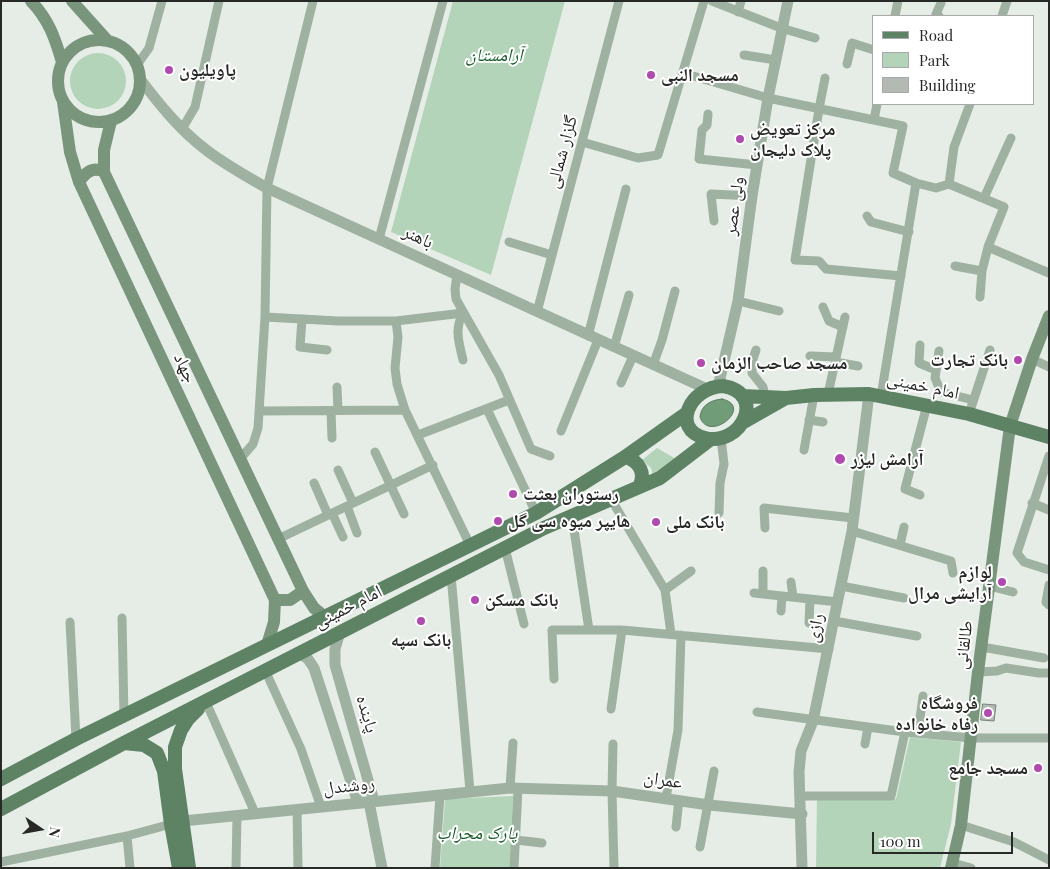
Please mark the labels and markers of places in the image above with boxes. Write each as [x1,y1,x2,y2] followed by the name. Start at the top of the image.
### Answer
[179,59,236,81] place label: پاویلیون
[163,64,175,76] marker: پاویلیون
[661,64,739,86] place label: مسجد النبی
[645,69,657,81] marker: مسجد النبی
[750,118,835,160] place label: مرکز تعویض پلاک دلیجان
[734,133,746,145] marker: مرکز تعویض پلاک دلیجان
[930,349,1008,371] place label: بانک تجارت
[711,352,848,374] place label: مسجد صاحب الزمان
[1012,354,1024,366] marker: بانک تجارت
[695,357,707,369] marker: مسجد صاحب الزمان
[851,448,924,470] place label: آرامش لیزر
[833,452,847,466] marker: آرامش لیزر
[523,483,619,505] place label: رستوران بعثت
[507,488,519,500] marker: رستوران بعثت
[508,510,630,532] place label: هایپر میوه سی گل
[666,511,724,533] place label: بانک ملی
[492,515,504,527] marker: هایپر میوه سی گل
[650,516,662,528] marker: بانک ملی
[908,561,992,604] place label: لوازم آرایشی مرال
[996,576,1008,588] marker: لوازم آرایشی مرال
[485,589,558,611] place label: بانک مسکن
[469,594,481,606] marker: بانک مسکن
[415,615,427,627] marker: بانک سپه
[391,629,451,651] place label: بانک سپه
[895,692,978,734] place label: فروشگاه رفاه خانواده
[982,707,994,719] marker: فروشگاه رفاه خانواده
[948,757,1028,779] place label: مسجد جامع
[1032,762,1044,774] marker: مسجد جامع

